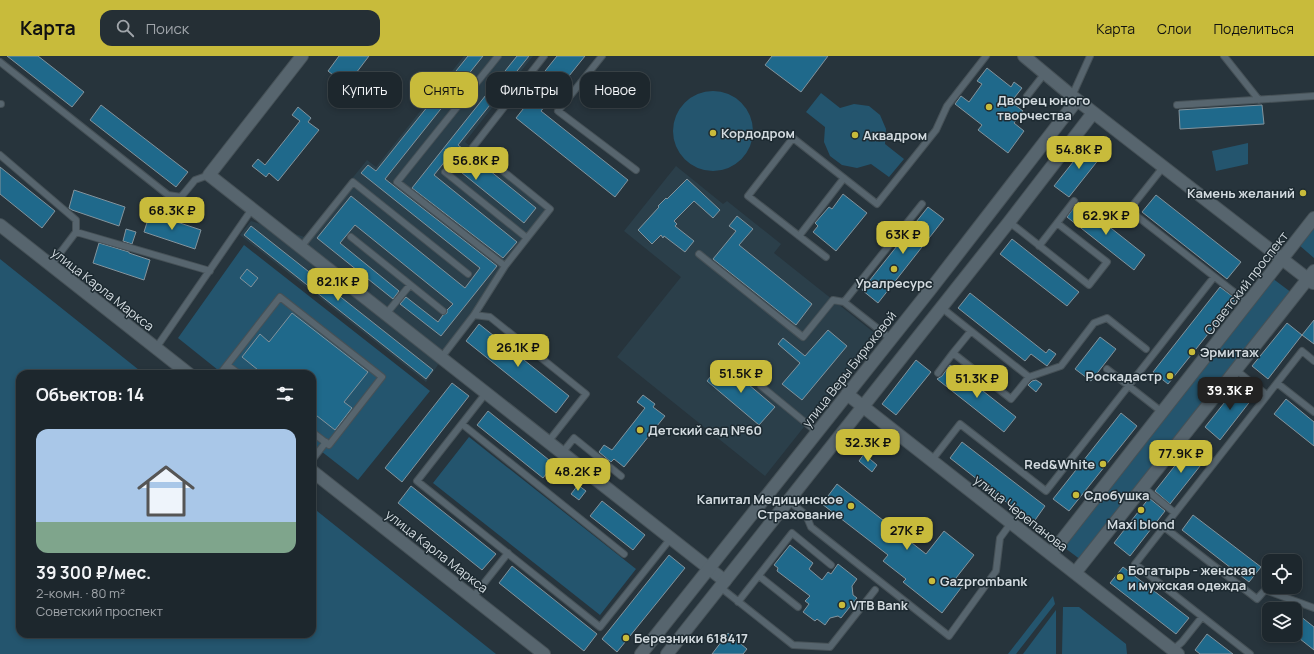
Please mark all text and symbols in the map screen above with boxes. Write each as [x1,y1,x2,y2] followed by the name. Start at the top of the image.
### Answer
[100,10,380,46] search box
[20,15,76,41] text: Карта
[114,17,136,39] icon: search
[146,18,189,39] text: Поиск
[1096,19,1135,38] text: Карта
[1157,19,1191,38] text: Слои
[1213,19,1294,38] text: Поделиться
[328,72,402,108] chip: Купить
[410,72,478,108] chip: Снять
[486,72,572,108] chip: Фильтры
[580,72,650,108] chip: Новое
[997,91,1090,124] place label: Дворец юного творчества
[984,102,994,112] marker: Дворец юного творчества
[721,124,795,142] place label: Кордодром
[863,126,927,144] place label: Аквадром
[708,128,718,138] marker: Кордодром
[850,130,860,140] marker: Аквадром
[1042,136,1116,170] pin: 54.8K ₽
[1056,140,1102,158] text: 54.8K ₽
[439,147,513,181] pin: 56.8K ₽
[452,151,500,169] text: 56.8K ₽
[1187,184,1295,202] place label: Камень желаний
[1298,188,1308,198] marker: Камень желаний
[135,197,209,231] pin: 68.3K ₽
[148,201,196,219] text: 68.3K ₽
[1069,202,1143,236] pin: 62.9K ₽
[1082,206,1130,224] text: 62.9K ₽
[875,221,931,255] pin: 63K ₽
[885,225,921,243] text: 63K ₽
[1200,227,1292,339] street label: Советский проспект
[48,243,158,335] street label: улица Карла Маркса
[889,264,899,274] marker: Уралресурс
[301,268,375,302] pin: 82.1K ₽
[316,272,360,290] text: 82.1K ₽
[856,274,933,292] place label: Уралресурс
[798,307,900,431] street label: улица Веры Бирюковой
[481,334,555,368] pin: 26.1K ₽
[496,338,540,356] text: 26.1K ₽
[1200,343,1259,361] place label: Эрмитаж
[1187,347,1197,357] marker: Эрмитаж
[704,360,778,394] pin: 51.5K ₽
[719,364,763,382] text: 51.5K ₽
[940,365,1014,399] pin: 51.3K ₽
[1086,367,1162,385] place label: Роскадастр
[955,369,999,387] text: 51.3K ₽
[1165,371,1175,381] marker: Роскадастр
[1193,377,1267,411] pin: 39.3K ₽
[1207,381,1253,399] text: 39.3K ₽
[36,383,144,406] text: Объектов: 14
[274,383,296,405] icon: filters
[648,421,762,439] place label: Детский сад №60
[635,425,645,435] marker: Детский сад №60
[831,429,905,463] pin: 32.3K ₽
[845,433,891,451] text: 32.3K ₽
[1144,440,1218,474] pin: 77.9K ₽
[1158,444,1204,462] text: 77.9K ₽
[130,455,202,527] icon: home
[1024,455,1095,473] place label: Red&White
[541,458,615,492] pin: 48.2K ₽
[1098,459,1108,469] marker: Red&White
[554,462,602,480] text: 48.2K ₽
[970,471,1072,555] street label: улица Черепанова
[1084,486,1149,504] place label: Сдобушка
[697,490,843,523] place label: Капитал Медицинское Страхование
[1071,490,1081,500] marker: Сдобушка
[846,501,856,511] marker: Капитал Медицинское Страхование
[382,505,492,597] street label: улица Карла Маркса
[1136,505,1146,515] marker: Maxi blond
[1107,515,1175,533] place label: Maxi blond
[879,517,935,551] pin: 27K ₽
[890,521,924,539] text: 27K ₽
[1262,554,1302,642] map controls
[1262,554,1302,594] button: locate
[36,561,151,584] text: 39 300 ₽/мес.
[1128,561,1256,594] place label: Богатырь - женская и мужская одежда
[940,572,1028,590] place label: Gazprombank
[1115,572,1125,582] marker: Богатырь - женская и мужская одежда
[927,576,937,586] marker: Gazprombank
[36,584,125,602] text: 2-комн. · 80 m²
[850,596,909,614] place label: VTB Bank
[837,600,847,610] marker: VTB Bank
[36,602,163,620] text: Советский проспект
[1262,602,1302,642] button: layers
[634,629,748,647] place label: Березники 618417
[621,633,631,643] marker: Березники 618417

